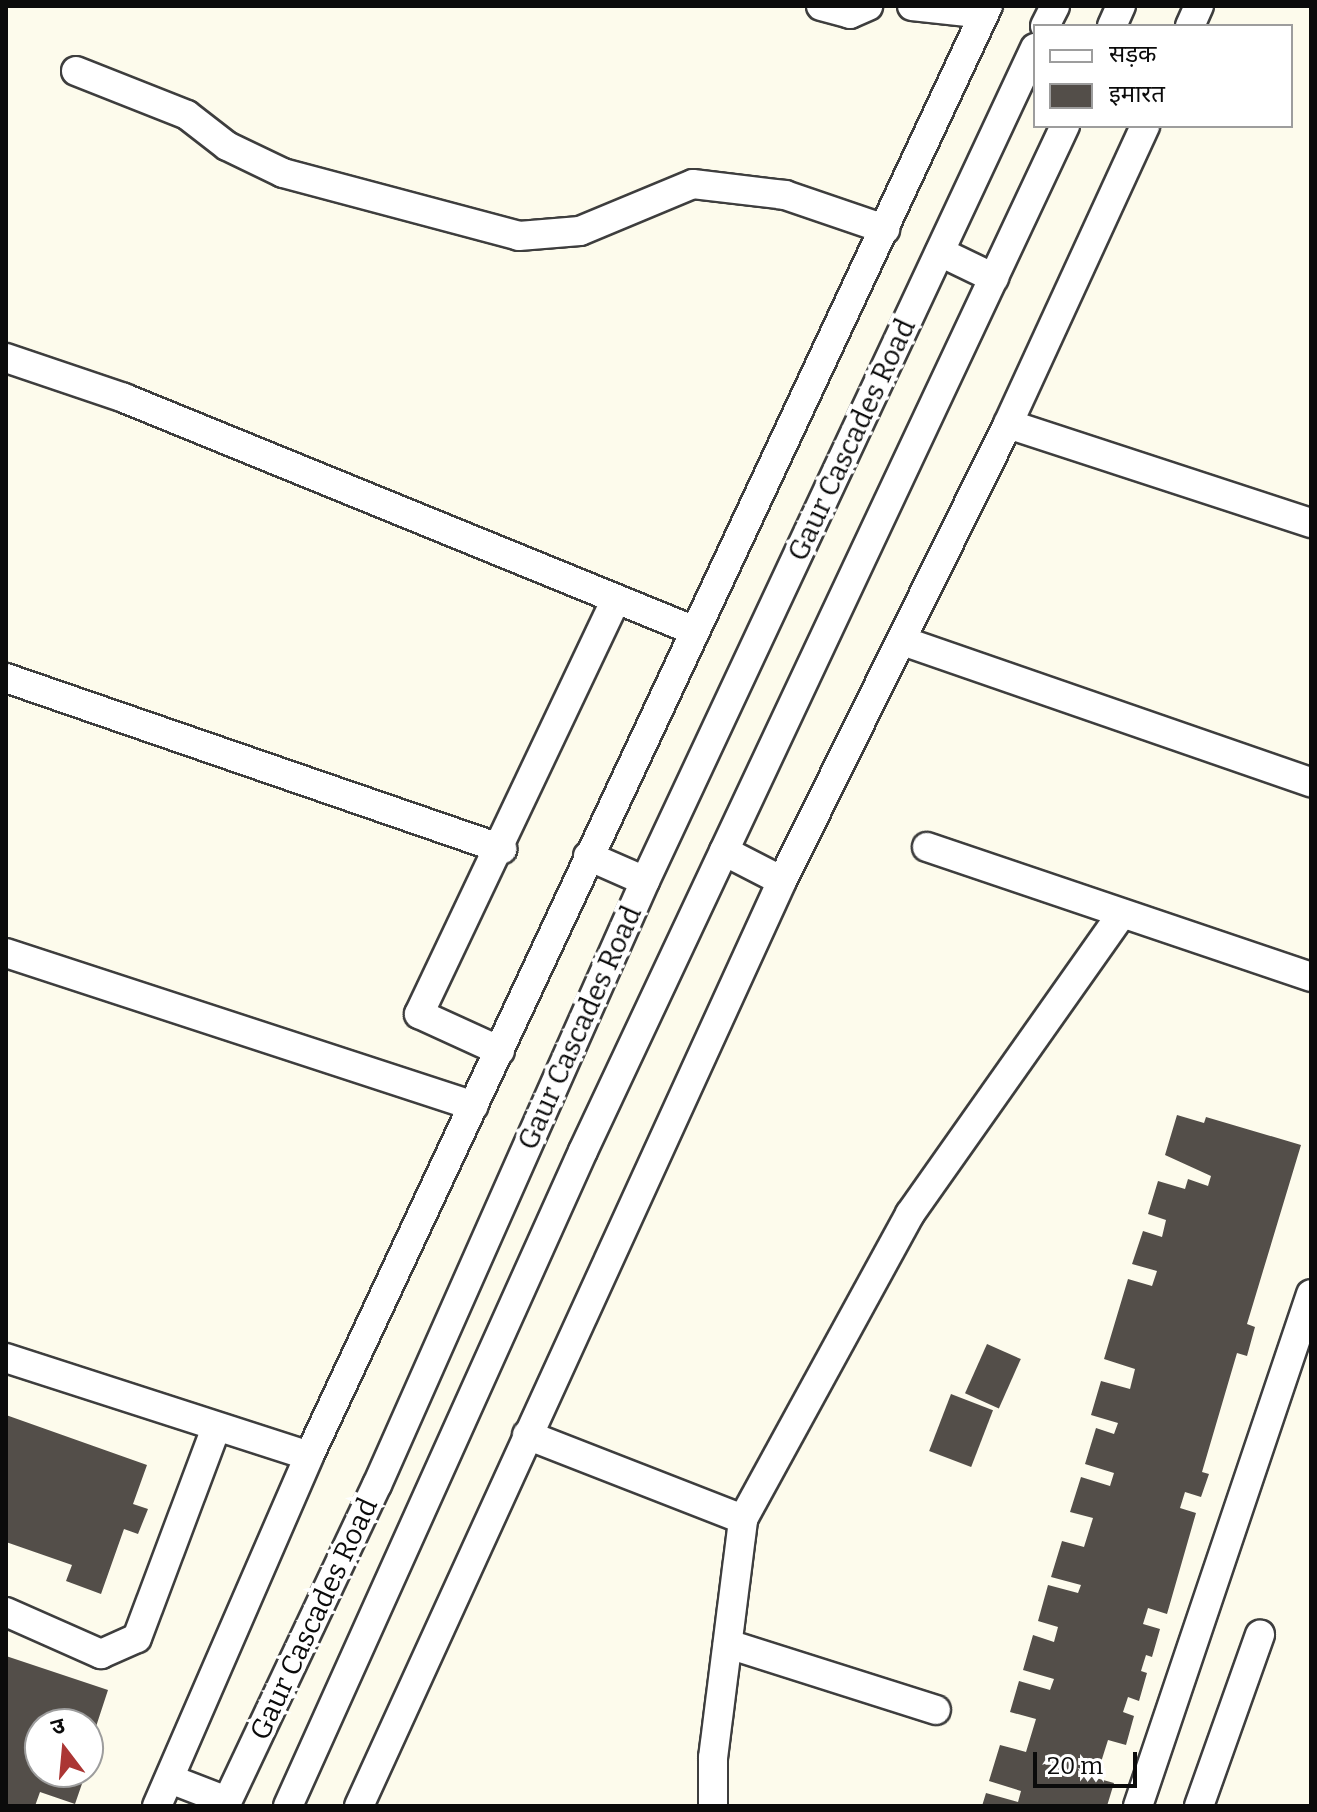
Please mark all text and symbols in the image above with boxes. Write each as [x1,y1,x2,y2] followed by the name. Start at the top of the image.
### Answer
[1033,24,1293,128] legend
[1109,40,1157,68] text: सड़क
[1109,80,1165,108] text: इमारत
[781,314,923,566] street label: Gaur Cascades Road
[511,901,649,1155] street label: Gaur Cascades Road
[243,1493,385,1745] street label: Gaur Cascades Road
[24,1708,104,1788] north arrow
[48,1712,68,1741] text: उ
[1037,1736,1141,1786] scale bar
[1047,1752,1103,1780] text: 20 m

